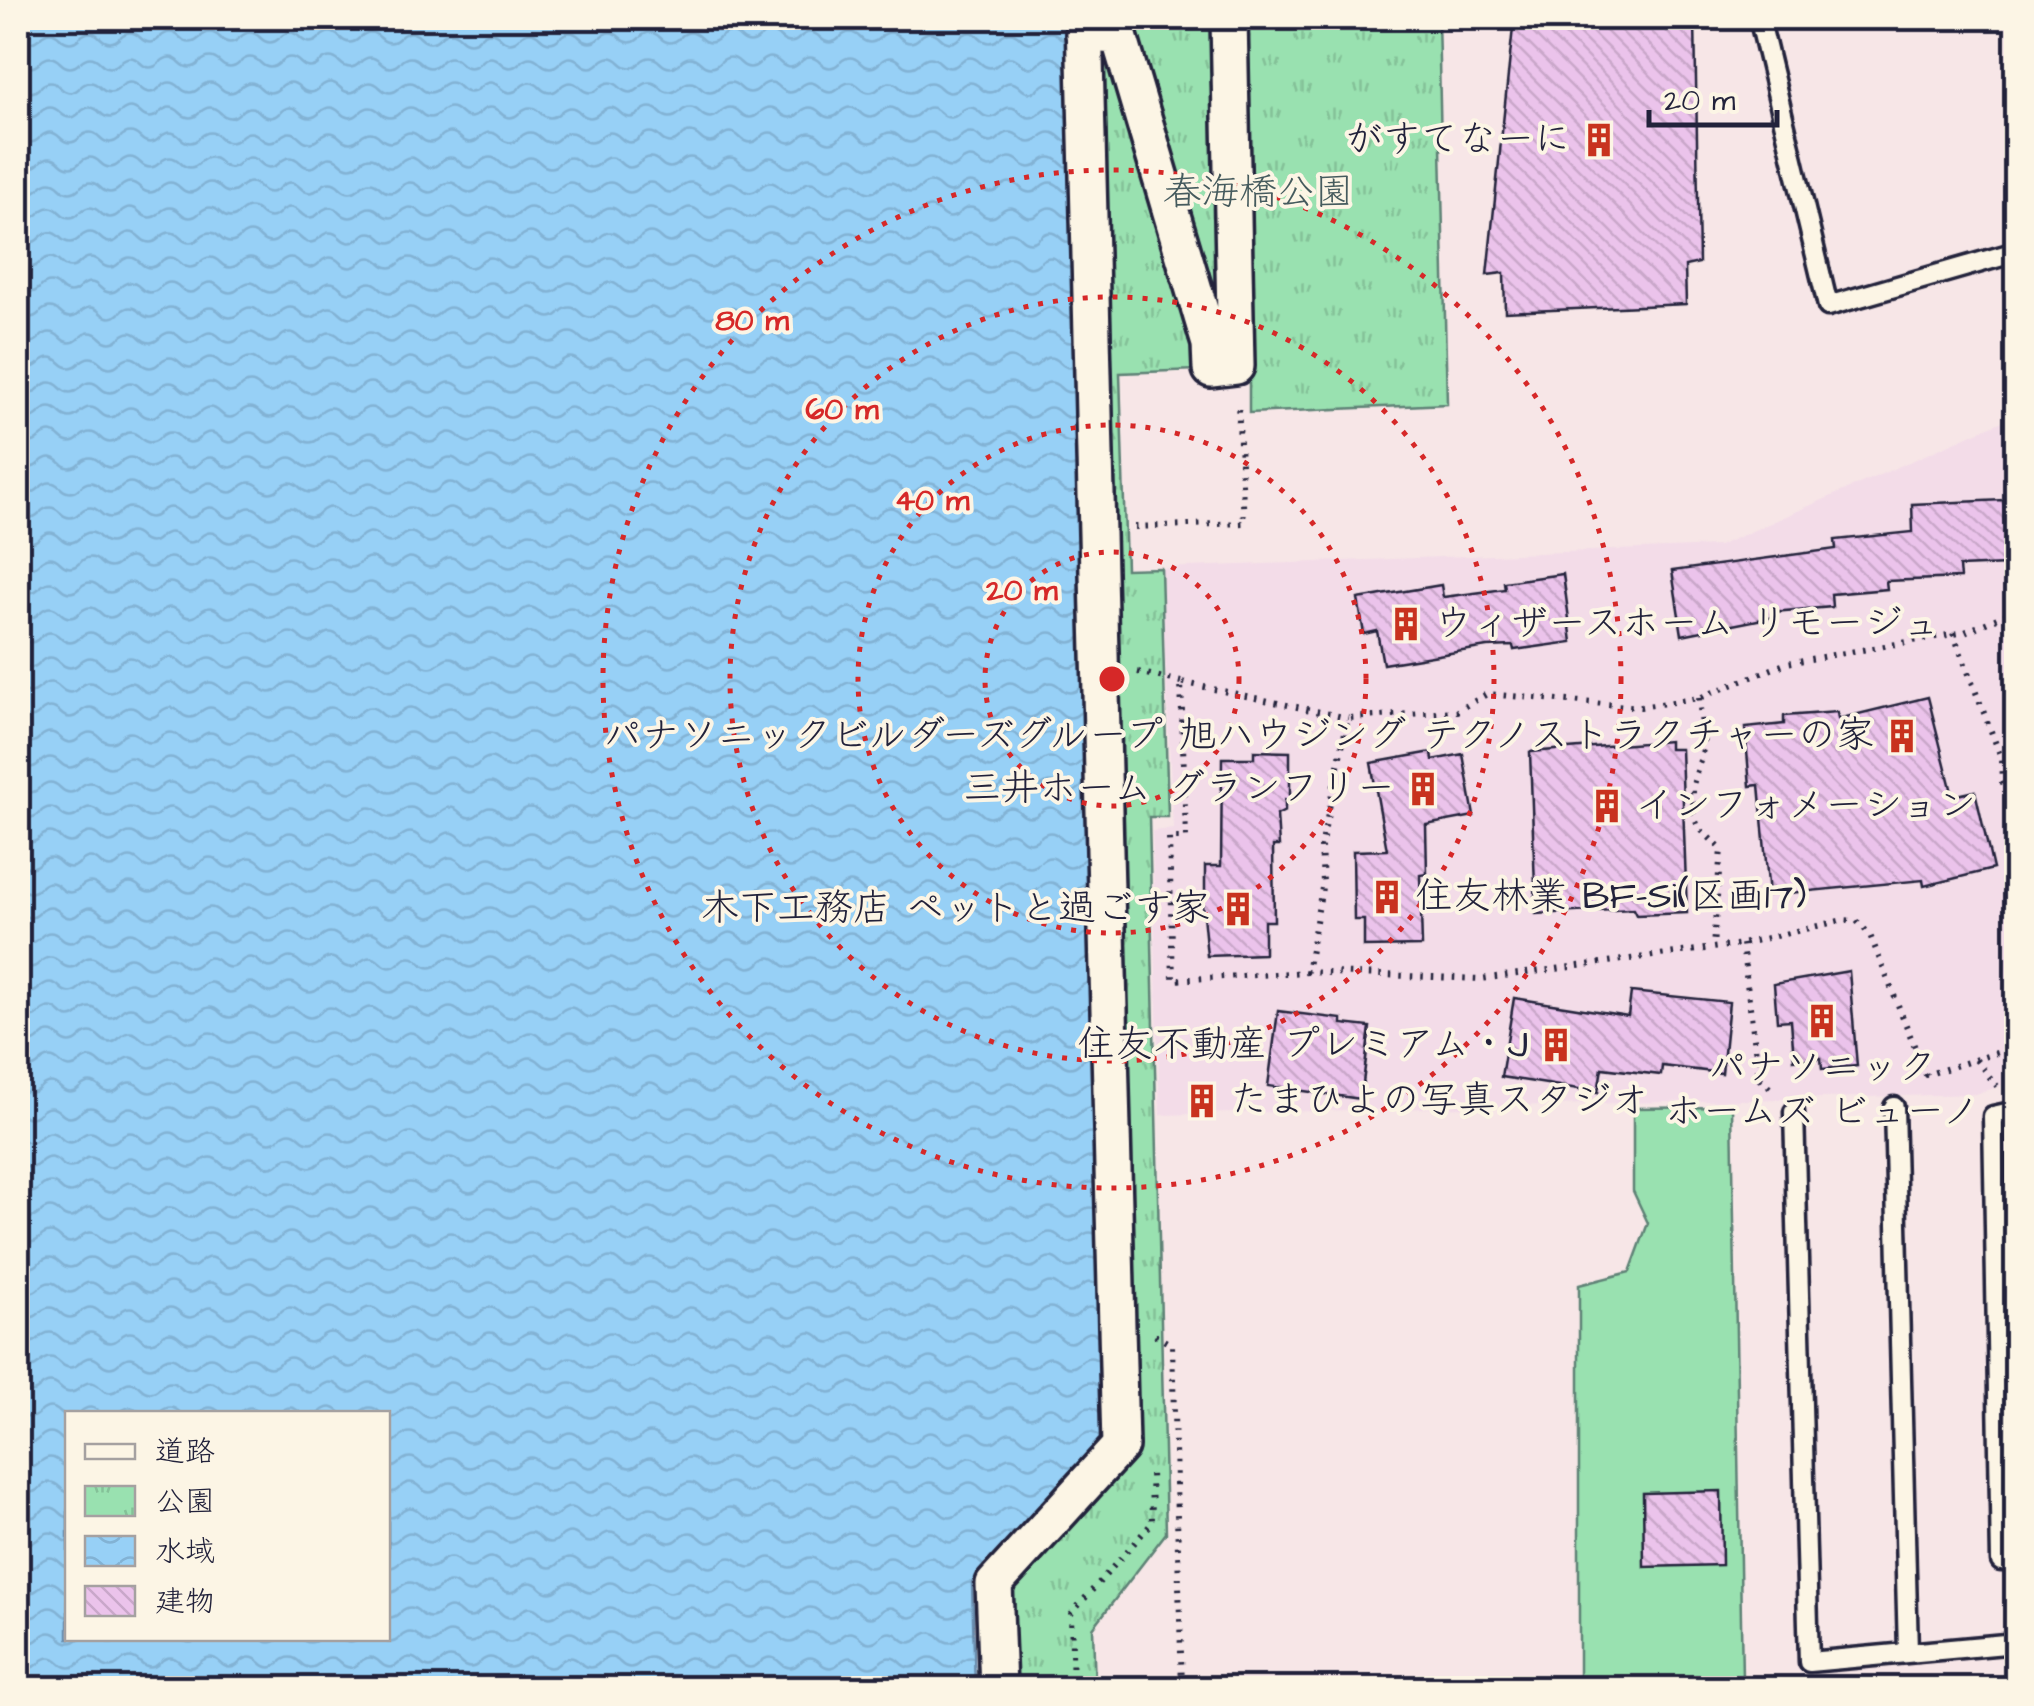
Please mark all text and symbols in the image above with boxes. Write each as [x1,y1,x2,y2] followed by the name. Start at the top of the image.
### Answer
[1649,65,1776,127] scale bar
[1664,80,1736,122] text: 20 m
[1345,114,1571,166] place label: がすてなーに
[1580,121,1618,159] building icon: がすてなーに
[1163,167,1353,219] park label: 春海橋公園
[715,300,790,342] text: 80 m
[805,389,879,431] text: 60 m
[895,480,970,522] text: 40 m
[985,570,1058,612] text: 20 m
[1434,598,1940,650] place label: ウィザースホーム リモージュ
[1387,605,1425,643] building icon: ウィザースホーム リモージュ
[1094,661,1130,697] centre of rings
[603,710,1874,762] place label: パナソニックビルダーズグループ 旭ハウジング テクノストラクチャーの家
[1883,717,1921,755] building icon: パナソニックビルダーズグループ 旭ハウジング テクノストラクチャーの家
[963,763,1395,815] place label: 三井ホーム グランフリー
[1404,770,1442,808] building icon: 三井ホーム グランフリー
[1635,780,1976,832] place label: インフォメーション
[1588,787,1626,825] building icon: インフォメーション
[1415,871,1806,923] place label: 住友林業 BF-Si(区画17)
[1368,878,1406,916] building icon: 住友林業 BF-Si(区画17)
[701,883,1210,935] place label: 木下工務店 ペットと過ごす家
[1219,890,1257,928] building icon: 木下工務店 ペットと過ごす家
[1803,1002,1841,1040] building icon: パナソニック ホームズ ビューノ
[1077,1019,1528,1071] place label: 住友不動産 プレミアム・J
[1537,1026,1575,1064] building icon: 住友不動産 プレミアム・J
[1665,1042,1979,1138] place label: パナソニック ホームズ ビューノ
[1230,1075,1649,1127] place label: たまひよの写真スタジオ
[1183,1082,1221,1120] building icon: たまひよの写真スタジオ
[65,1411,390,1641] legend
[155,1431,215,1473] text: 道路
[155,1481,215,1523] text: 公園
[155,1531,215,1573] text: 水域
[155,1581,215,1623] text: 建物

